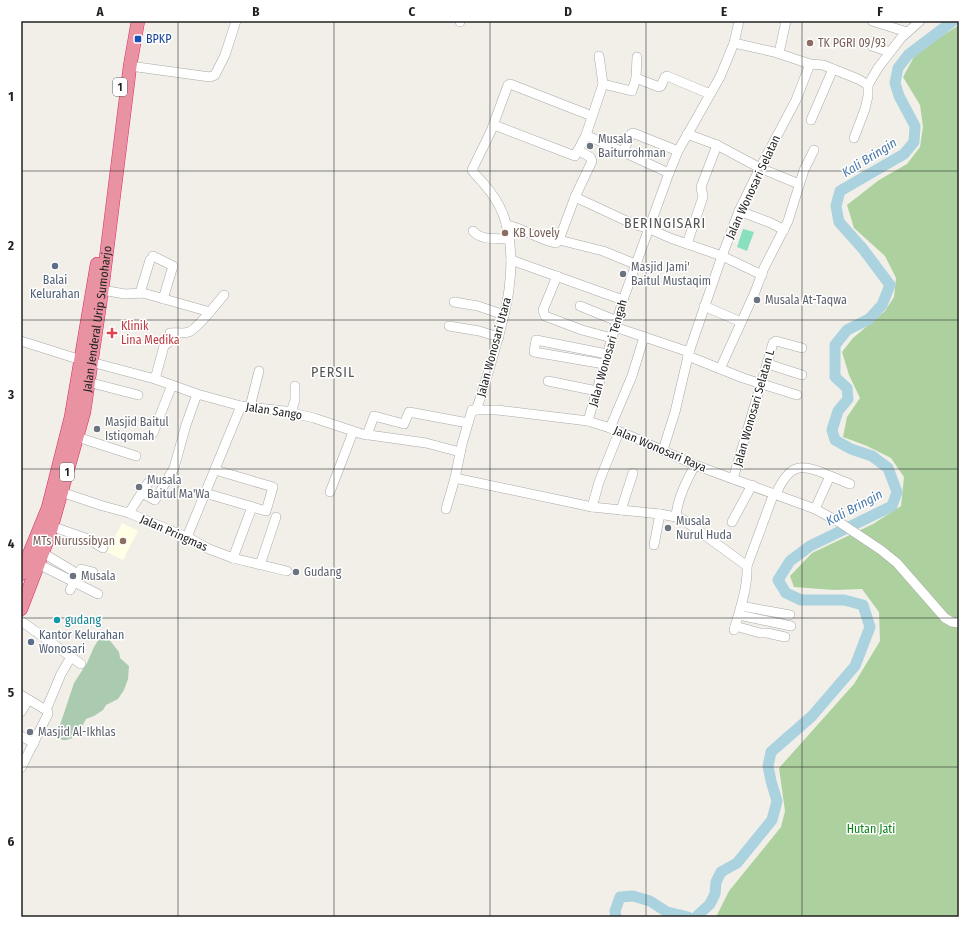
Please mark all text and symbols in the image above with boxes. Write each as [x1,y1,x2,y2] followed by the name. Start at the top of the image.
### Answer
[95,4,104,19] text: A
[252,4,260,19] text: B
[409,4,416,19] text: C
[564,4,572,19] text: D
[721,4,727,19] text: E
[877,4,883,19] text: F
[146,32,171,46] place label: BPKP
[133,34,143,44] marker: BPKP
[818,36,886,50] place label: TK PGRI 09/93
[805,38,815,48] marker: TK PGRI 09/93
[113,78,127,96] road number: 1
[8,89,14,104] text: 1
[598,132,666,160] place label: Musala Baiturrohman
[723,133,783,241] street label: Jalan Wonosari Selatan
[839,135,900,180] water label: Kali Bringin
[585,141,595,151] marker: Musala Baiturrohman
[624,215,706,232] district label: BERINGISARI
[513,226,560,240] place label: KB Lovely
[500,228,510,238] marker: KB Lovely
[7,238,14,253] text: 2
[80,245,114,393] street label: Jalan Jenderal Urip Sumoharjo
[631,260,711,288] place label: Masjid Jami' Baitul Mustaqim
[50,261,60,271] marker: Balai Kelurahan
[618,269,628,279] marker: Masjid Jami' Baitul Mustaqim
[30,273,80,301] place label: Balai Kelurahan
[765,293,847,307] place label: Musala At-Taqwa
[752,295,762,305] marker: Musala At-Taqwa
[474,296,514,398] street label: Jalan Wonosari Utara
[586,298,630,408] street label: Jalan Wonosari Tengah
[121,319,180,347] place label: Klinik Lina Medika
[106,327,118,339] marker: Klinik Lina Medika
[731,347,778,468] street label: Jalan Wonosari Selatan L
[311,364,355,381] district label: PERSIL
[7,387,14,402] text: 3
[245,400,303,422] street label: Jalan Sango
[105,415,169,443] place label: Masjid Baitul Istiqomah
[612,423,708,475] street label: Jalan Wonosari Raya
[92,424,102,434] marker: Masjid Baitul Istiqomah
[60,463,74,481] road number: 1
[147,473,210,501] place label: Musala Baitul Ma'Wa
[134,482,144,492] marker: Musala Baitul Ma'Wa
[823,486,885,529] water label: Kali Bringin
[138,512,210,554] street label: Jalan Pringmas
[676,514,732,542] place label: Musala Nurul Huda
[663,523,673,533] marker: Musala Nurul Huda
[33,534,115,548] place label: MTs Nurussibyan
[8,536,15,551] text: 4
[118,536,128,546] marker: MTs Nurussibyan
[304,565,342,579] place label: Gudang
[291,567,301,577] marker: Gudang
[81,569,116,583] place label: Musala
[68,571,78,581] marker: Musala
[65,613,101,627] place label: gudang
[52,615,62,625] marker: gudang
[39,628,124,656] place label: Kantor Kelurahan Wonosari
[26,637,36,647] marker: Kantor Kelurahan Wonosari
[8,685,14,700] text: 5
[38,725,116,739] place label: Masjid Al-Ikhlas
[25,727,35,737] marker: Masjid Al-Ikhlas
[847,822,895,836] park label: Hutan Jati
[8,834,15,849] text: 6

